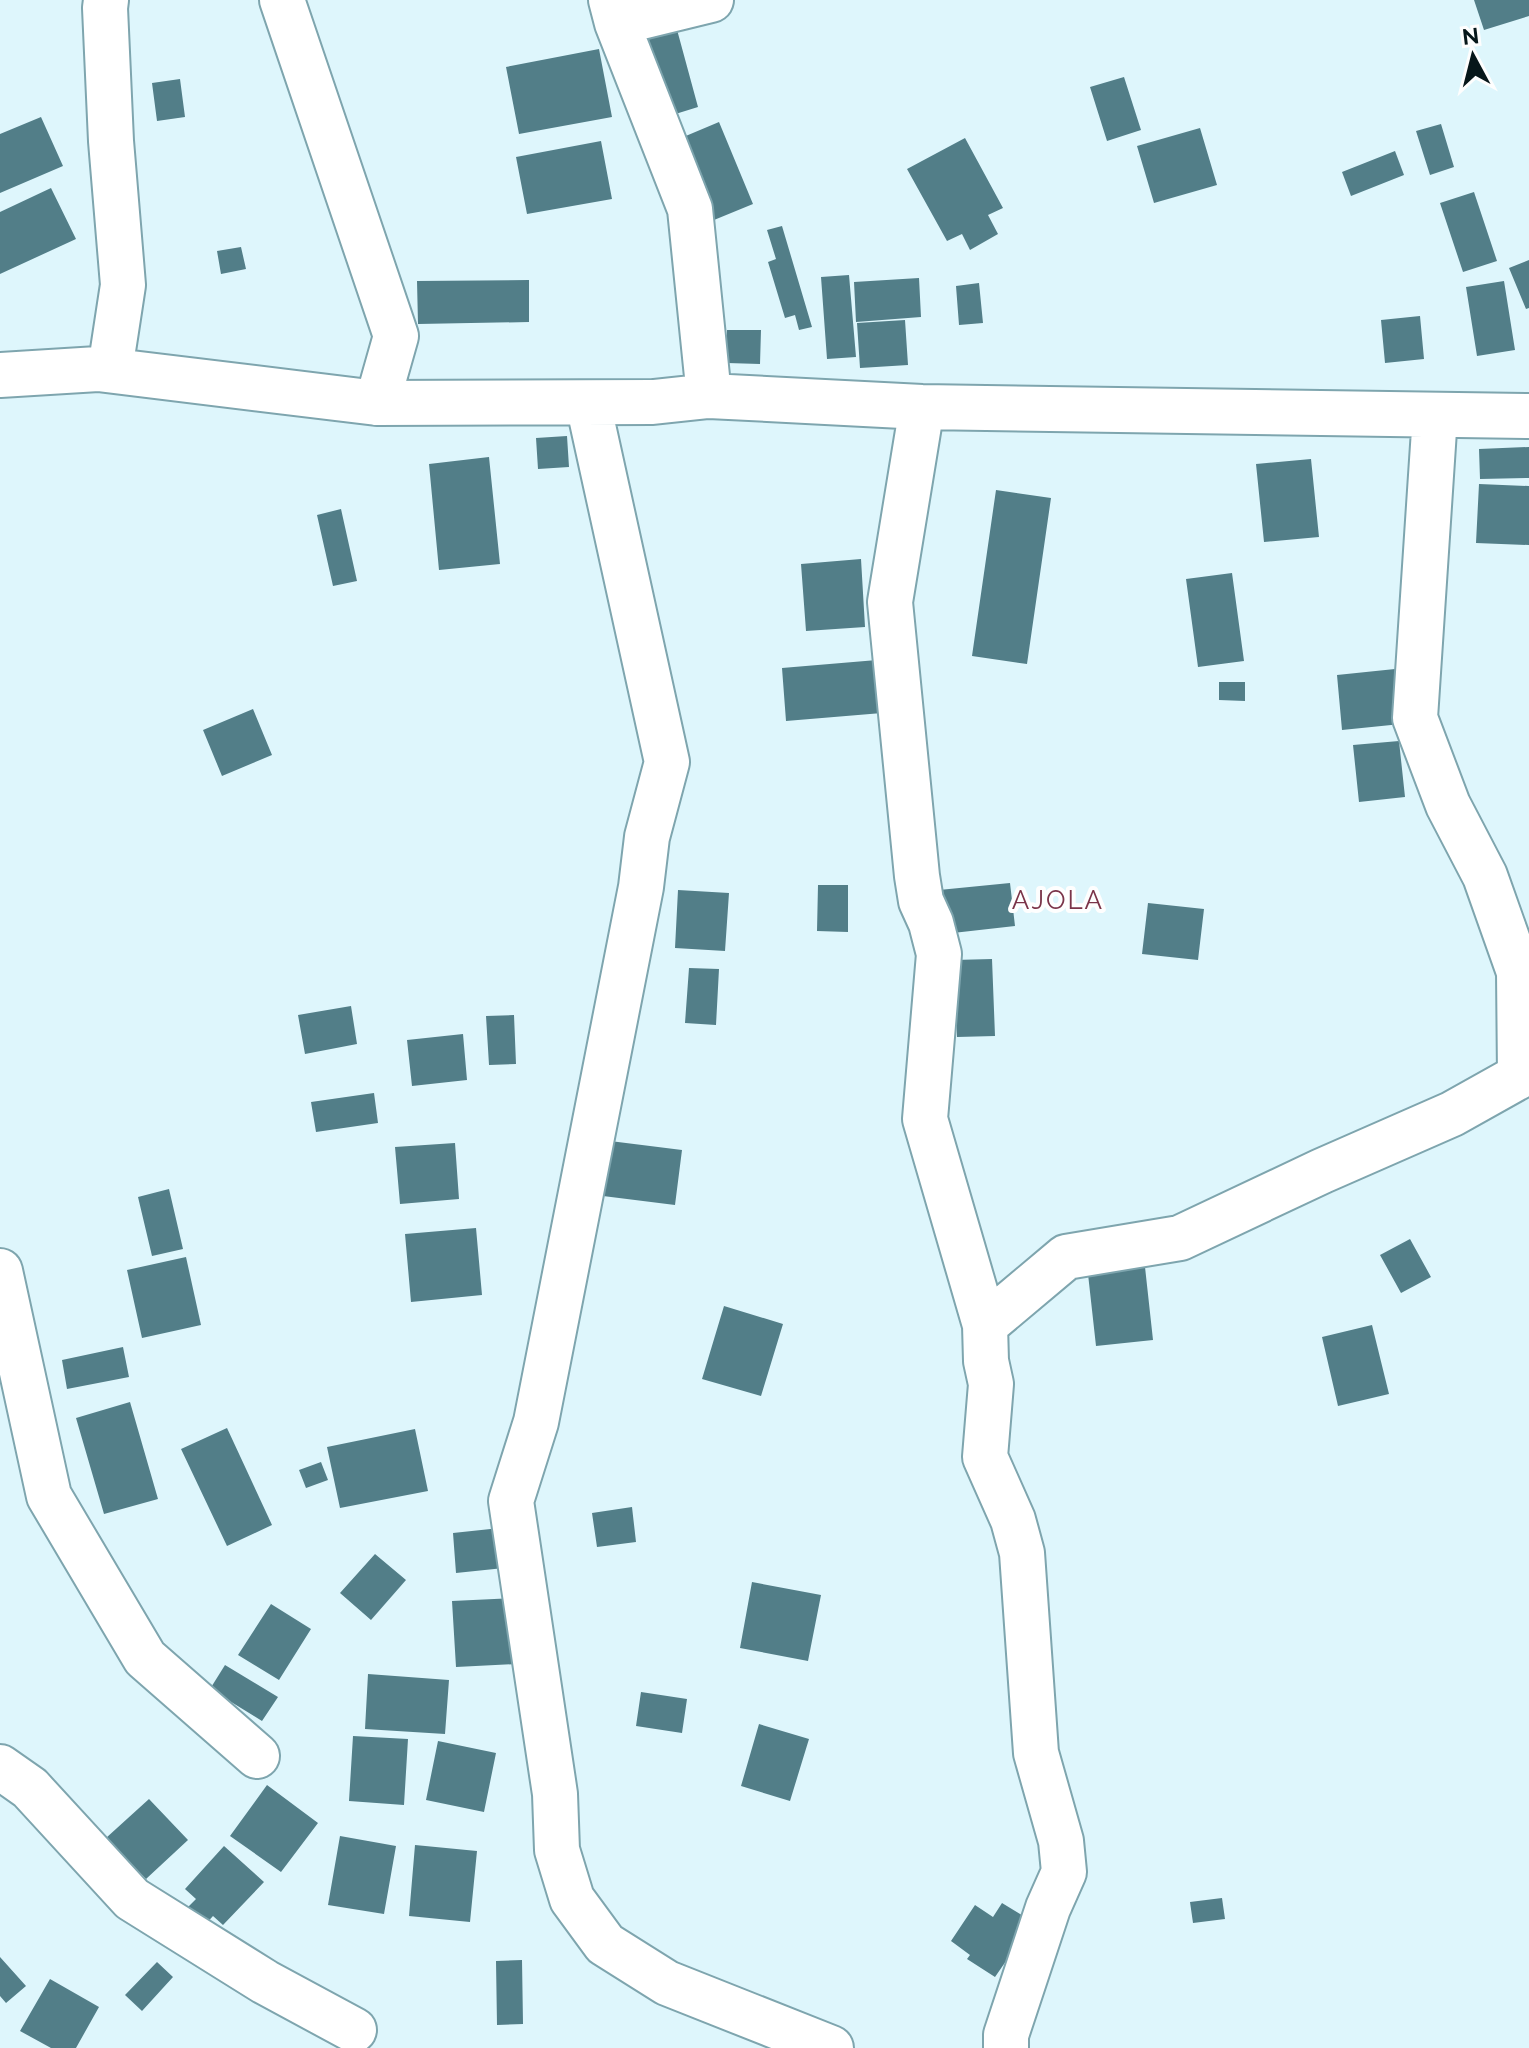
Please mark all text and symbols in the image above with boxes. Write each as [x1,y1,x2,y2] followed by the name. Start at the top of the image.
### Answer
[1433,16,1513,96] north arrow
[1461,22,1480,50] text: N
[1012,885,1104,915] district label: AJOLA

